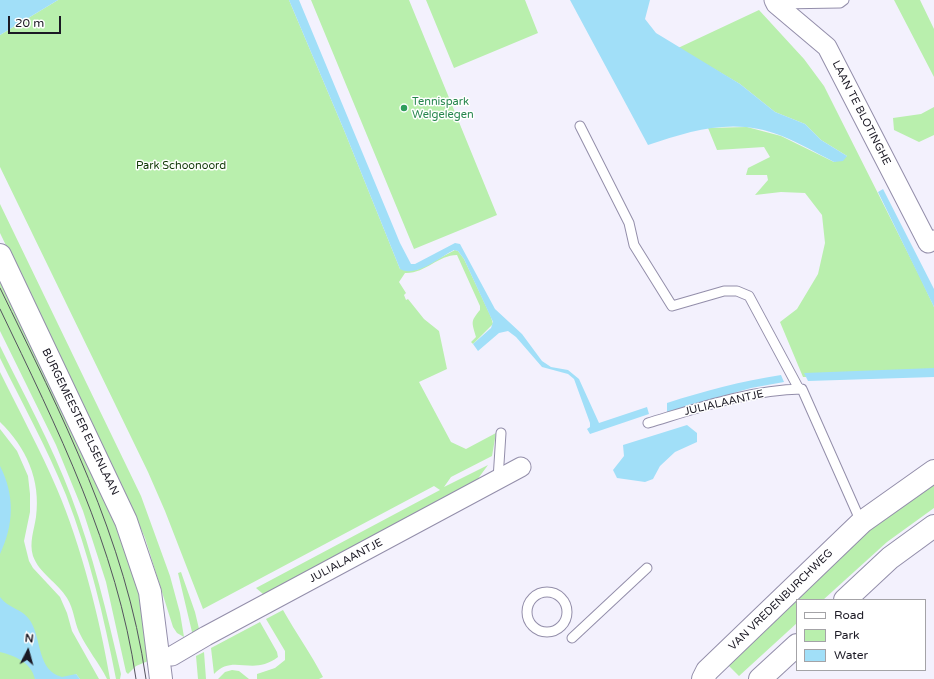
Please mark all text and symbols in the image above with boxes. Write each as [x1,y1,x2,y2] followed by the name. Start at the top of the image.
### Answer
[10,8,63,34] scale bar
[15,16,44,30] text: 20 m
[829,59,893,167] street label: LAAN TE BLOTINGHE
[412,95,474,121] place label: Tennispark Welgelegen
[399,103,409,113] marker: Tennispark Welgelegen
[136,159,226,173] park label: Park Schoonoord
[39,346,121,498] street label: BURGEMEESTER ELSENLAAN
[683,387,765,419] street label: JULIALAANTJE
[307,536,385,586] street label: JULIALAANTJE
[726,547,836,653] street label: VAN VREDENBURCHWEG
[796,599,926,671] legend
[834,608,864,622] text: Road
[834,628,860,642] text: Park
[8,631,48,671] north arrow
[24,632,34,645] text: N
[834,648,868,662] text: Water

